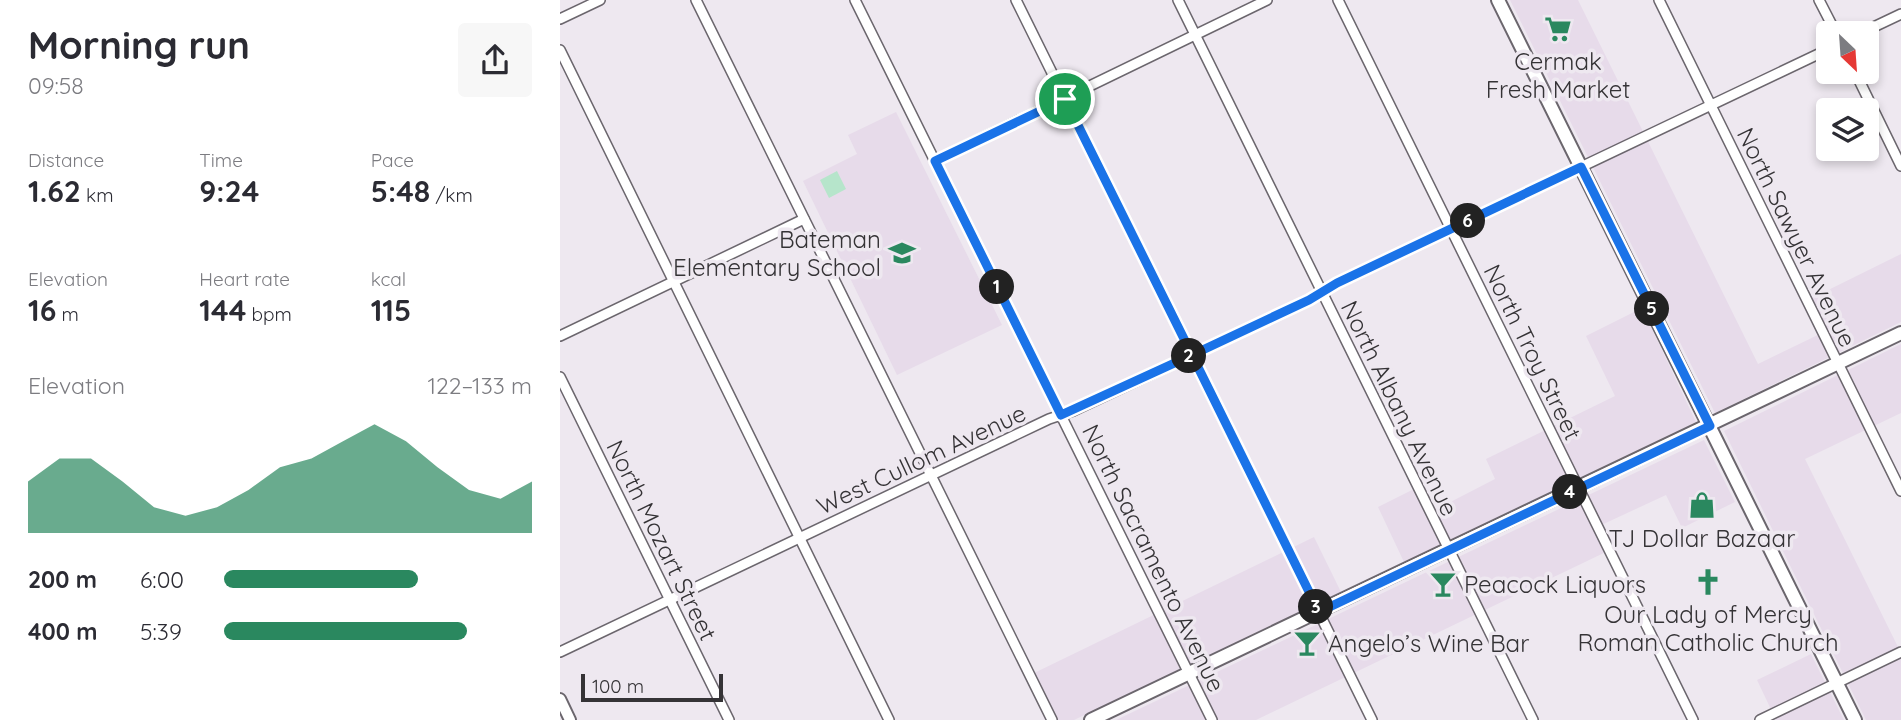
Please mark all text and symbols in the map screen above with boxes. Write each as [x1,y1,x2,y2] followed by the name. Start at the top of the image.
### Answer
[1543,14,1573,44] supermarket icon: Cermak Fresh Market
[28,21,250,69] text: Morning run
[1816,21,1880,84] north arrow
[1816,21,1879,161] map controls
[458,23,532,97] button: share
[1486,46,1630,104] place label: Cermak Fresh Market
[1035,69,1095,129] pin
[28,71,84,100] text: 09:58
[1046,80,1084,118] icon: arrive
[1816,98,1879,161] button: layers
[1731,122,1863,352] street label: North Sawyer Avenue
[28,148,104,172] text: Distance
[199,148,243,172] text: Time
[371,148,414,172] text: Pace
[28,172,81,210] text: 1.62
[199,172,259,210] text: 9:24
[371,172,430,210] text: 5:48
[81,183,114,207] text: km
[430,183,473,207] text: /km
[1450,204,1486,238] pin: 6
[1462,208,1473,232] text: 6
[673,224,881,282] place label: Bateman Elementary School
[887,238,917,268] school or university icon: Bateman Elementary School
[1478,259,1588,445] street label: North Troy Street
[28,267,108,291] text: Elevation
[199,267,290,291] text: Heart rate
[371,267,406,291] text: kcal
[980,270,1014,304] pin: 1
[993,274,1000,298] text: 1
[28,291,56,329] text: 16
[199,291,246,329] text: 144
[371,291,411,329] text: 115
[1634,292,1670,326] pin: 5
[1335,296,1465,520] street label: North Albany Avenue
[1646,296,1657,320] text: 5
[56,302,79,326] text: m
[246,302,292,326] text: bpm
[1172,338,1206,374] pin: 2
[1183,343,1194,367] text: 2
[28,371,125,400] text: Elevation
[427,371,532,400] text: 122–133 m
[812,397,1030,521] street label: West Cullom Avenue
[1076,419,1232,697] street label: North Sacramento Avenue
[600,435,724,645] street label: North Mozart Street
[1552,475,1588,510] pin: 4
[1564,479,1575,503] text: 4
[1687,490,1717,520] shop icon: TJ Dollar Bazaar
[1609,523,1795,553] place label: TJ Dollar Bazaar
[28,565,97,594] text: 200 m
[140,565,184,594] text: 6:00
[1693,567,1723,597] church icon: Our Lady of Mercy Roman Catholic Church
[1428,569,1458,599] bar icon: Peacock Liquors
[1464,569,1646,599] place label: Peacock Liquors
[1298,590,1334,624] pin: 3
[1310,594,1321,618] text: 3
[1577,599,1839,657] place label: Our Lady of Mercy Roman Catholic Church
[28,617,97,646] text: 400 m
[140,617,182,646] text: 5:39
[1292,628,1322,658] bar icon: Angelo’s Wine Bar
[1328,628,1529,658] place label: Angelo’s Wine Bar
[581,671,723,703] scale bar
[592,674,644,698] text: 100 m

